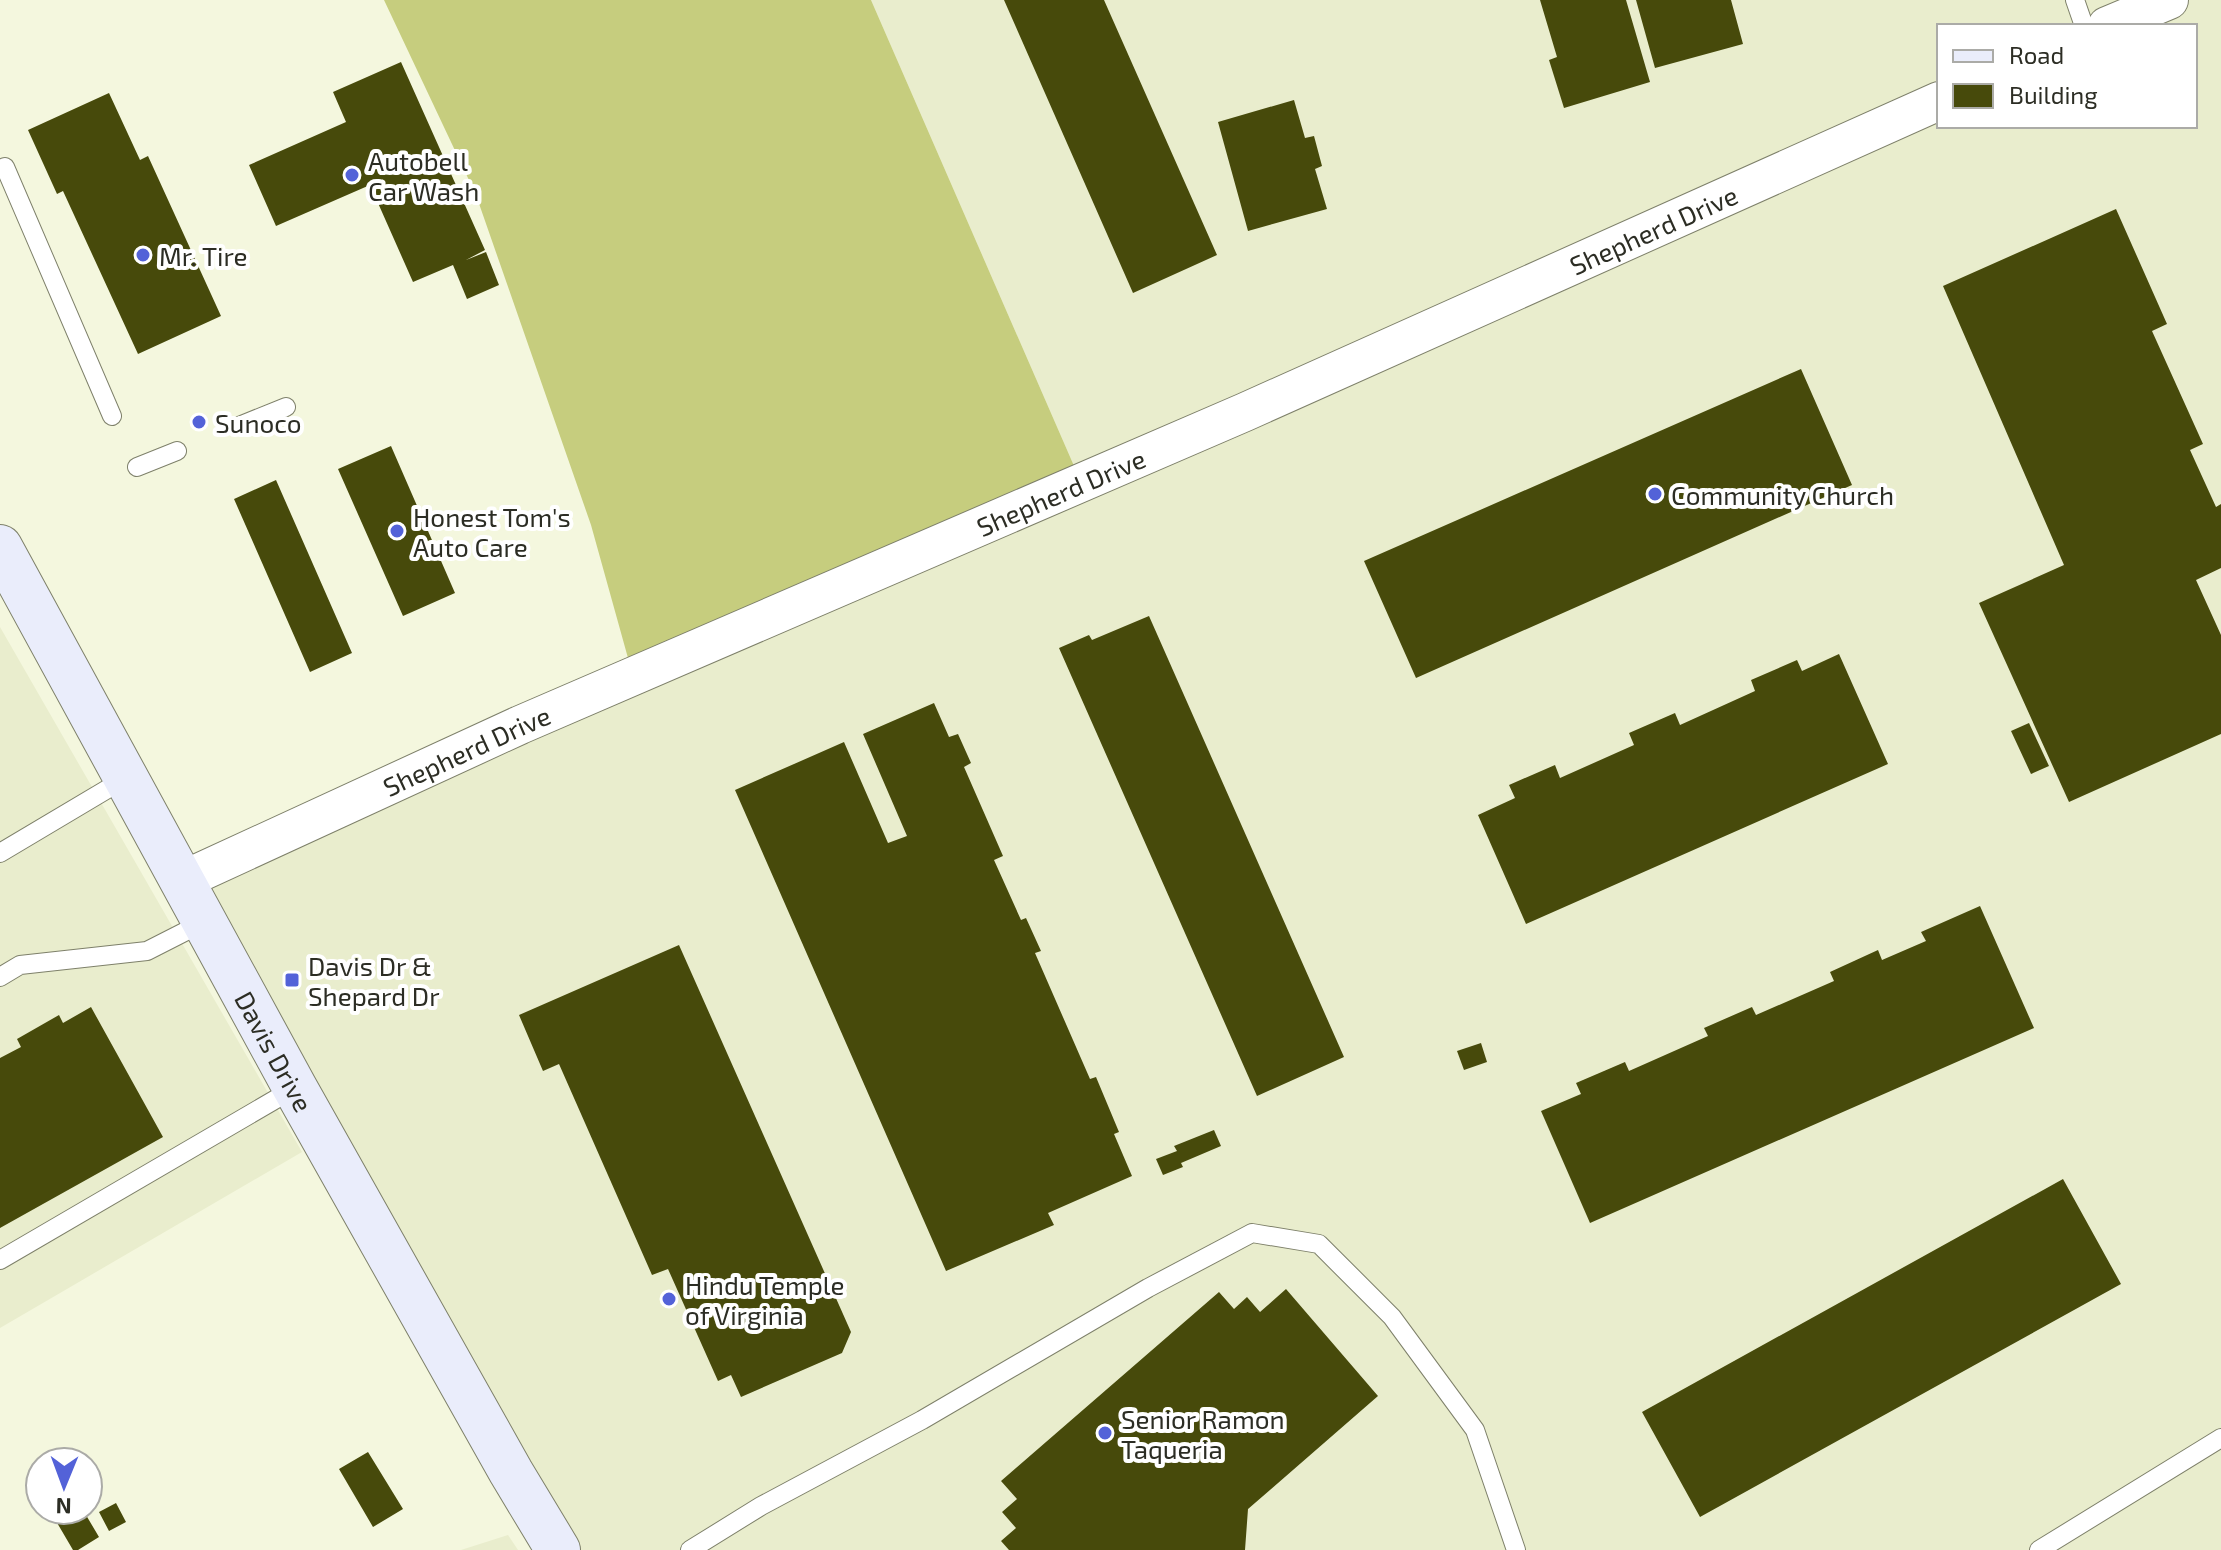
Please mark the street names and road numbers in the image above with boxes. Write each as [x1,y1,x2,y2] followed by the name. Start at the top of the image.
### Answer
[1564,178,1742,280] street label: Shepherd Drive
[972,442,1150,542] street label: Shepherd Drive
[378,698,555,802] street label: Shepherd Drive
[229,985,320,1117] street label: Davis Drive

